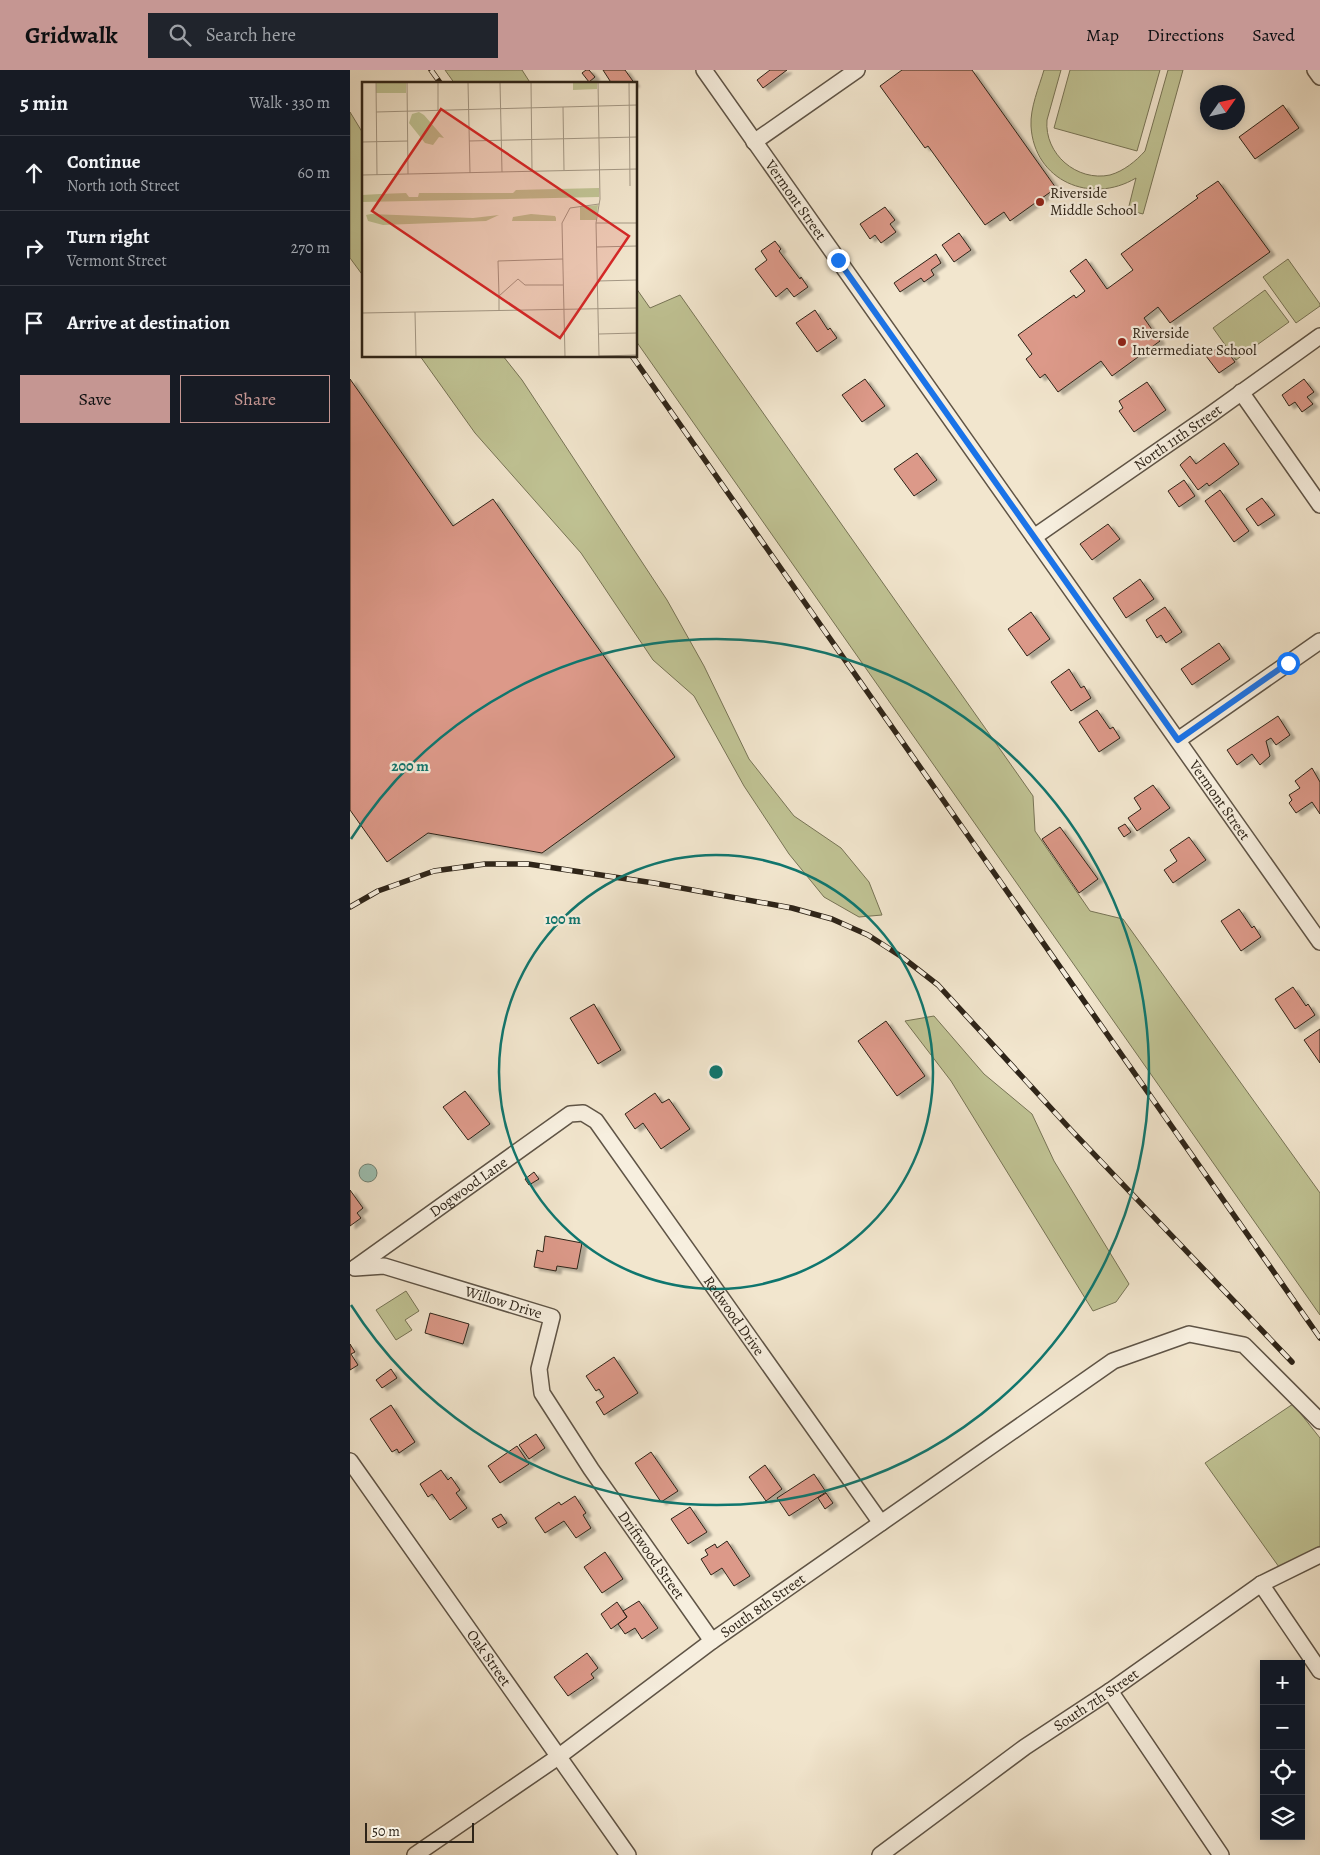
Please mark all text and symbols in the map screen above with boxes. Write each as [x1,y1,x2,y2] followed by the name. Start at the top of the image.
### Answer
[148,13,498,58] search box
[25,19,118,51] text: Gridwalk
[166,21,194,49] icon: search
[206,22,296,48] text: Search here
[1086,23,1119,47] text: Map
[1147,23,1224,47] text: Directions
[1252,23,1295,47] text: Saved
[362,82,638,358] inset map
[1200,85,1245,130] north arrow
[20,89,68,117] text: 5 min
[249,92,330,114] text: Walk · 330 m
[67,149,141,175] text: Continue
[760,155,831,244] street label: Vermont Street
[20,159,48,187] icon: ahead
[298,162,330,184] text: 60 m
[67,175,180,197] text: North 10th Street
[1050,183,1137,220] place label: Riverside Middle School
[1034,196,1046,208] marker: Riverside Middle School
[67,224,149,250] text: Turn right
[20,234,48,262] icon: right
[291,237,330,259] text: 270 m
[827,249,850,272] route end
[67,250,167,272] text: Vermont Street
[20,309,48,337] icon: arrive
[67,310,230,336] text: Arrive at destination
[1132,323,1257,360] place label: Riverside Intermediate School
[1116,336,1128,348] marker: Riverside Intermediate School
[20,375,170,423] button: Save
[180,375,330,423] button: Share
[1130,400,1226,475] street label: North 11th Street
[1277,652,1300,675] route start
[1184,755,1255,844] street label: Vermont Street
[391,756,429,776] text: 200 m
[545,909,581,929] text: 100 m
[707,1063,725,1081] centre of rings
[425,1152,512,1221] street label: Dogwood Lane
[699,1272,769,1360] street label: Redwood Drive
[462,1281,545,1323] street label: Willow Drive
[614,1507,690,1603] street label: Driftwood Street
[716,1569,809,1642] street label: South 8th Street
[462,1626,516,1690] street label: Oak Street
[1260,1660,1305,1840] map controls
[1260,1660,1305,1705] button: +
[1050,1664,1142,1736] street label: South 7th Street
[1260,1705,1305,1750] button: −
[1260,1750,1305,1795] button: locate
[1260,1795,1305,1840] button: layers
[365,1820,474,1843] scale bar
[372,1822,400,1841] text: 50 m

